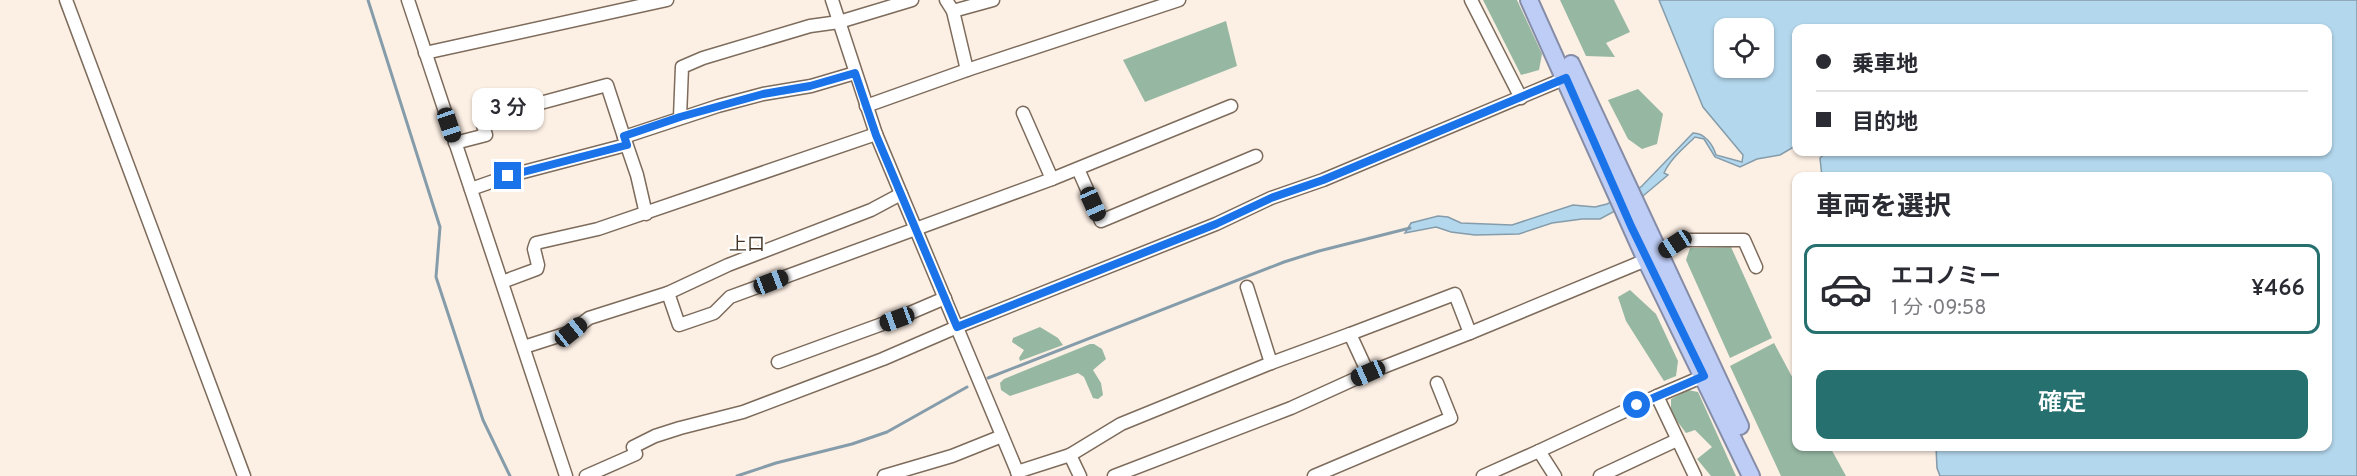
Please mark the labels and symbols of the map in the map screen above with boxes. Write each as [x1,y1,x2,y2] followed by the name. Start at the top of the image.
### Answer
[472,89,544,131] callout: 3 分
[435,105,463,145] car
[494,162,521,189] route end
[1077,184,1109,224] car
[1655,227,1695,261] car
[729,234,765,257] district label: 上口
[751,267,791,297] car
[877,304,917,334] car
[551,314,591,350] car
[1348,357,1388,389] car
[1623,391,1650,418] route start

